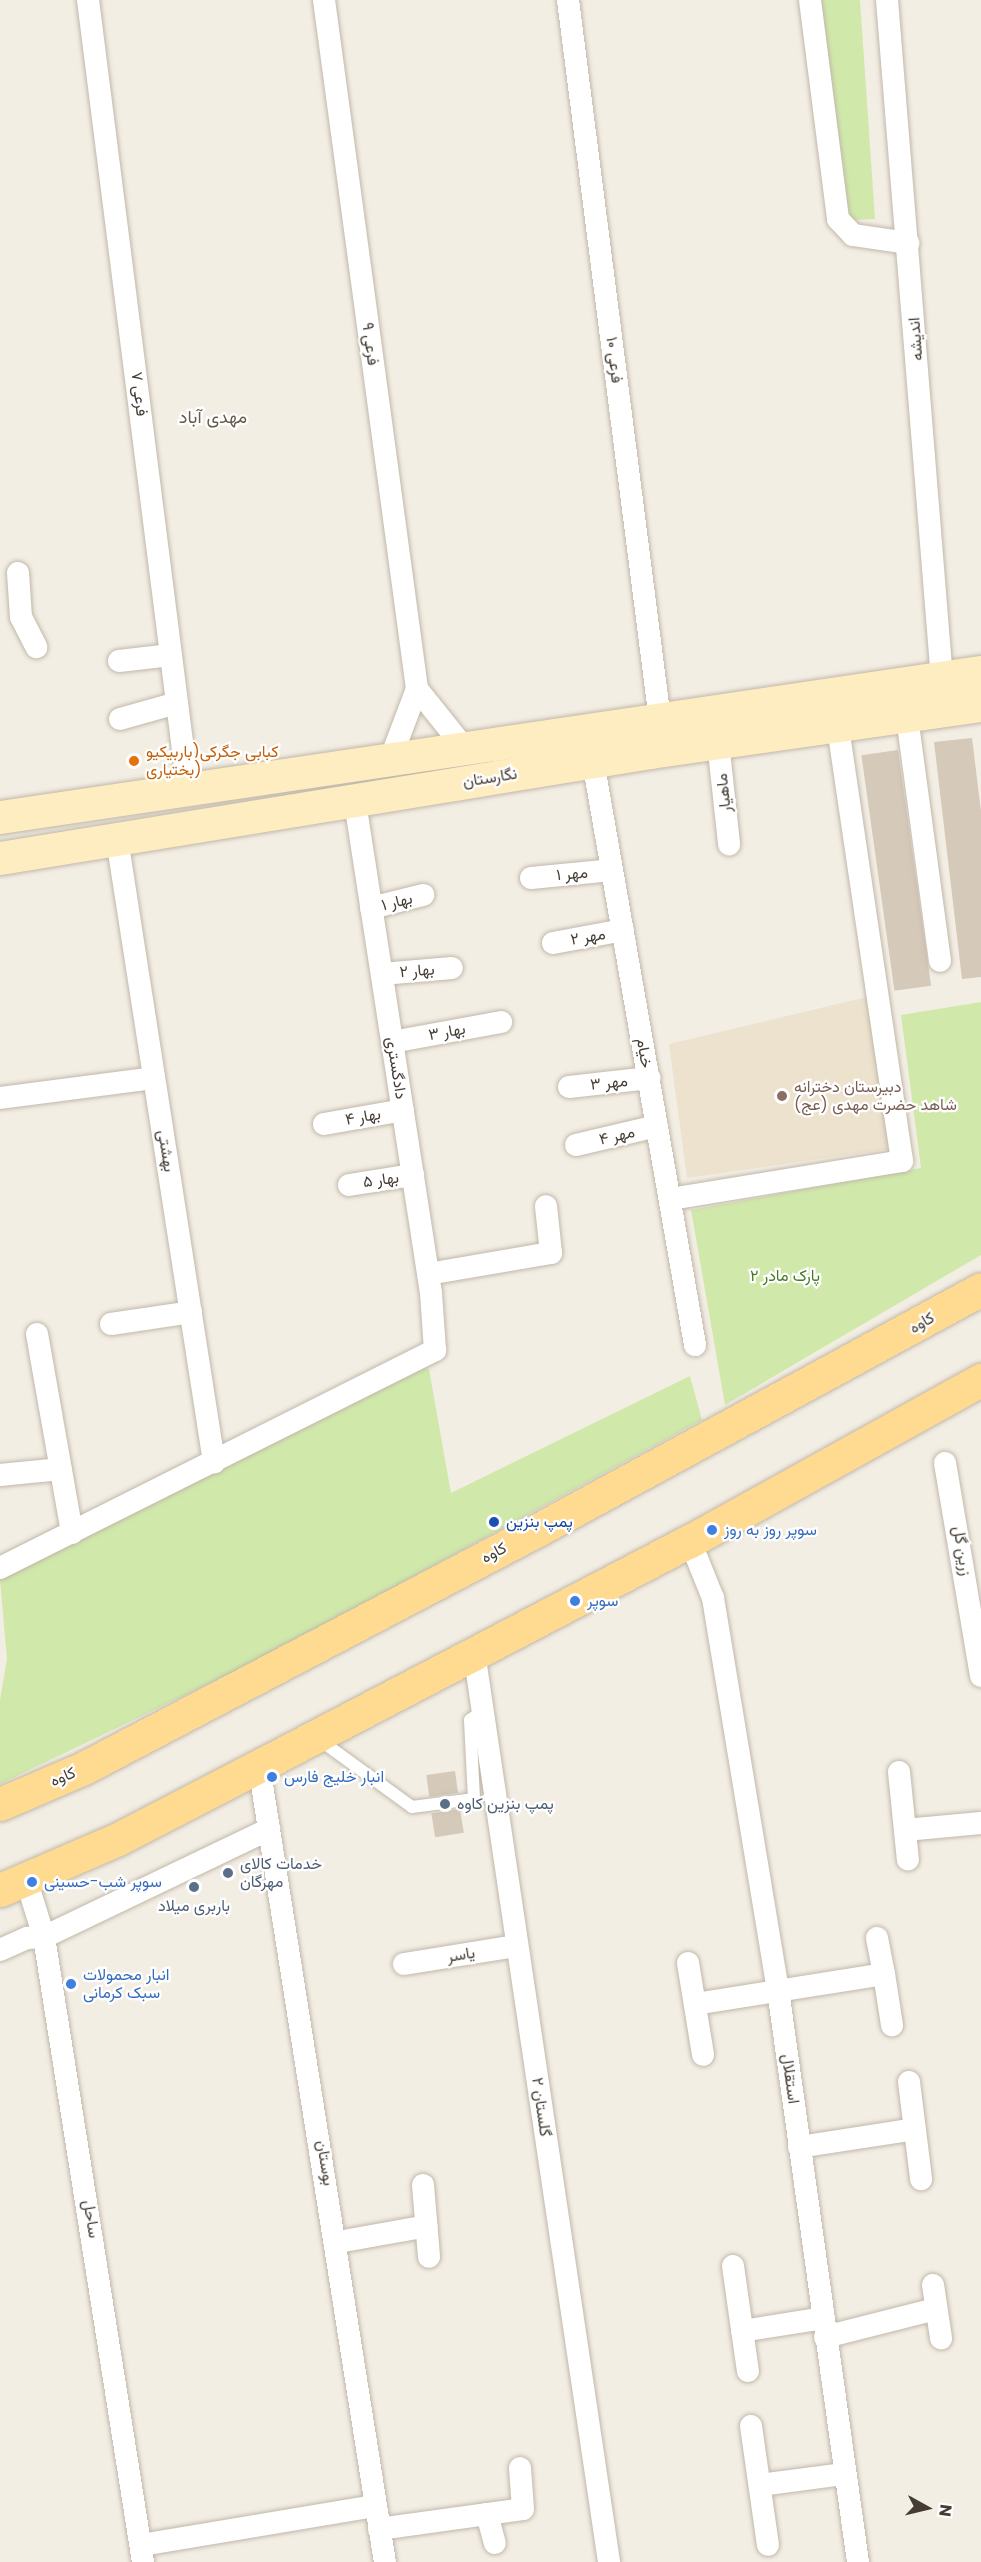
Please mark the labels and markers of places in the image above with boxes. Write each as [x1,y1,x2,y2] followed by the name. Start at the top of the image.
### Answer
[146,742,279,780] place label: کبابی جگرکی(باربیکیو بختیاری)
[127,754,141,768] marker: کبابی جگرکی(باربیکیو بختیاری)
[794,1077,957,1115] place label: دبیرستان دخترانه شاهد حضرت مهدی (عج)
[775,1089,789,1103] marker: دبیرستان دخترانه شاهد حضرت مهدی (عج)
[506,1512,573,1532] place label: پمپ بنزین
[487,1515,501,1529] marker: پمپ بنزین
[724,1520,817,1540] place label: سوپر روز به روز
[705,1523,719,1537] marker: سوپر روز به روز
[587,1591,618,1611] place label: سوپر
[568,1594,582,1608] marker: سوپر
[284,1767,384,1787] place label: انبار خلیج فارس
[265,1770,279,1784] marker: انبار خلیج فارس
[457,1794,554,1814] place label: پمپ بنزین کاوه
[438,1797,452,1811] marker: پمپ بنزین کاوه
[240,1854,322,1892] place label: خدمات کالای مهرگان
[221,1866,235,1880] marker: خدمات کالای مهرگان
[44,1872,162,1892] place label: سوپر شب-حسینی
[25,1875,39,1889] marker: سوپر شب-حسینی
[187,1880,201,1894] marker: باربری میلاد
[158,1896,230,1916] place label: باربری میلاد
[83,1965,170,2003] place label: انبار محمولات سبک کرمانی
[64,1977,78,1991] marker: انبار محمولات سبک کرمانی

